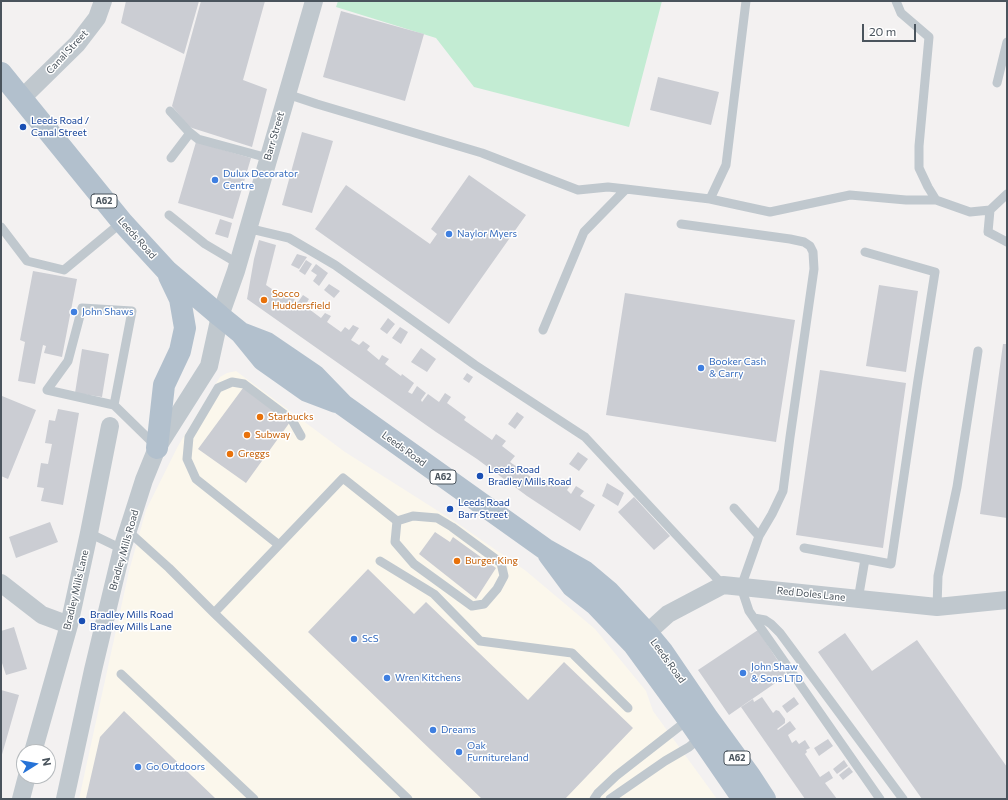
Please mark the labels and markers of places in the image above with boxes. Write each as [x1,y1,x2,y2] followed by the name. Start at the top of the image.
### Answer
[31,115,89,138] place label: Leeds Road / Canal Street
[18,122,28,132] marker: Leeds Road / Canal Street
[223,168,298,192] place label: Dulux Decorator Centre
[210,175,220,185] marker: Dulux Decorator Centre
[457,228,517,240] place label: Naylor Myers
[444,229,454,239] marker: Naylor Myers
[272,288,330,312] place label: Socco Huddersfield
[259,295,269,305] marker: Socco Huddersfield
[82,306,133,318] place label: John Shaws
[69,307,79,317] marker: John Shaws
[709,356,766,380] place label: Booker Cash & Carry
[696,363,706,373] marker: Booker Cash & Carry
[268,411,314,423] place label: Starbucks
[255,412,265,422] marker: Starbucks
[255,429,290,441] place label: Subway
[242,430,252,440] marker: Subway
[238,448,270,460] place label: Greggs
[225,449,235,459] marker: Greggs
[488,464,571,488] place label: Leeds Road Bradley Mills Road
[475,471,485,481] marker: Leeds Road Bradley Mills Road
[458,497,510,520] place label: Leeds Road Barr Street
[445,504,455,514] marker: Leeds Road Barr Street
[465,555,518,567] place label: Burger King
[452,556,462,566] marker: Burger King
[90,609,173,632] place label: Bradley Mills Road Bradley Mills Lane
[77,616,87,626] marker: Bradley Mills Road Bradley Mills Lane
[362,633,379,645] place label: ScS
[349,634,359,644] marker: ScS
[751,661,803,684] place label: John Shaw & Sons LTD
[738,668,748,678] marker: John Shaw & Sons LTD
[395,672,461,684] place label: Wren Kitchens
[382,673,392,683] marker: Wren Kitchens
[441,724,476,736] place label: Dreams
[428,725,438,735] marker: Dreams
[467,740,529,764] place label: Oak Furnitureland
[454,747,464,757] marker: Oak Furnitureland
[146,761,205,773] place label: Go Outdoors
[133,762,143,772] marker: Go Outdoors

